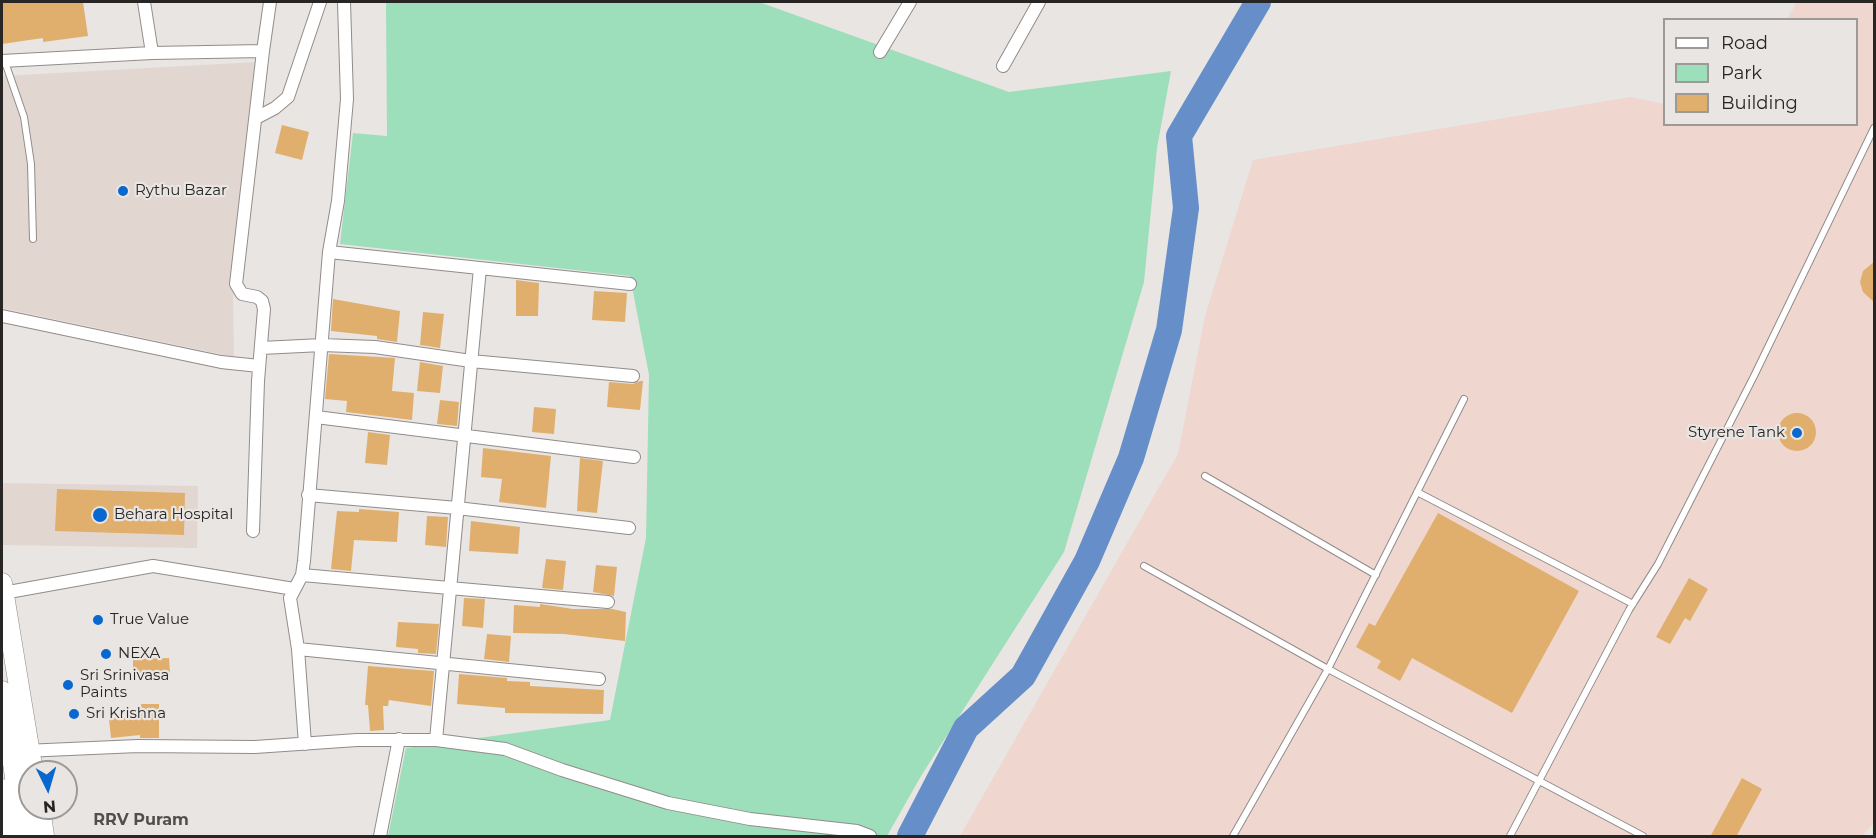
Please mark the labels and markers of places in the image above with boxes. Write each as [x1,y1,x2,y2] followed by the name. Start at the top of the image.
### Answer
[135,182,227,200] place label: Rythu Bazar
[116,184,130,198] marker: Rythu Bazar
[1688,424,1785,442] place label: Styrene Tank
[1790,426,1804,440] marker: Styrene Tank
[91,506,109,524] marker: Behara Hospital
[114,506,233,524] place label: Behara Hospital
[110,611,189,629] place label: True Value
[91,613,105,627] marker: True Value
[118,645,160,663] place label: NEXA
[99,647,113,661] marker: NEXA
[80,667,169,702] place label: Sri Srinivasa Paints
[61,678,75,692] marker: Sri Srinivasa Paints
[86,705,166,723] place label: Sri Krishna
[67,707,81,721] marker: Sri Krishna

